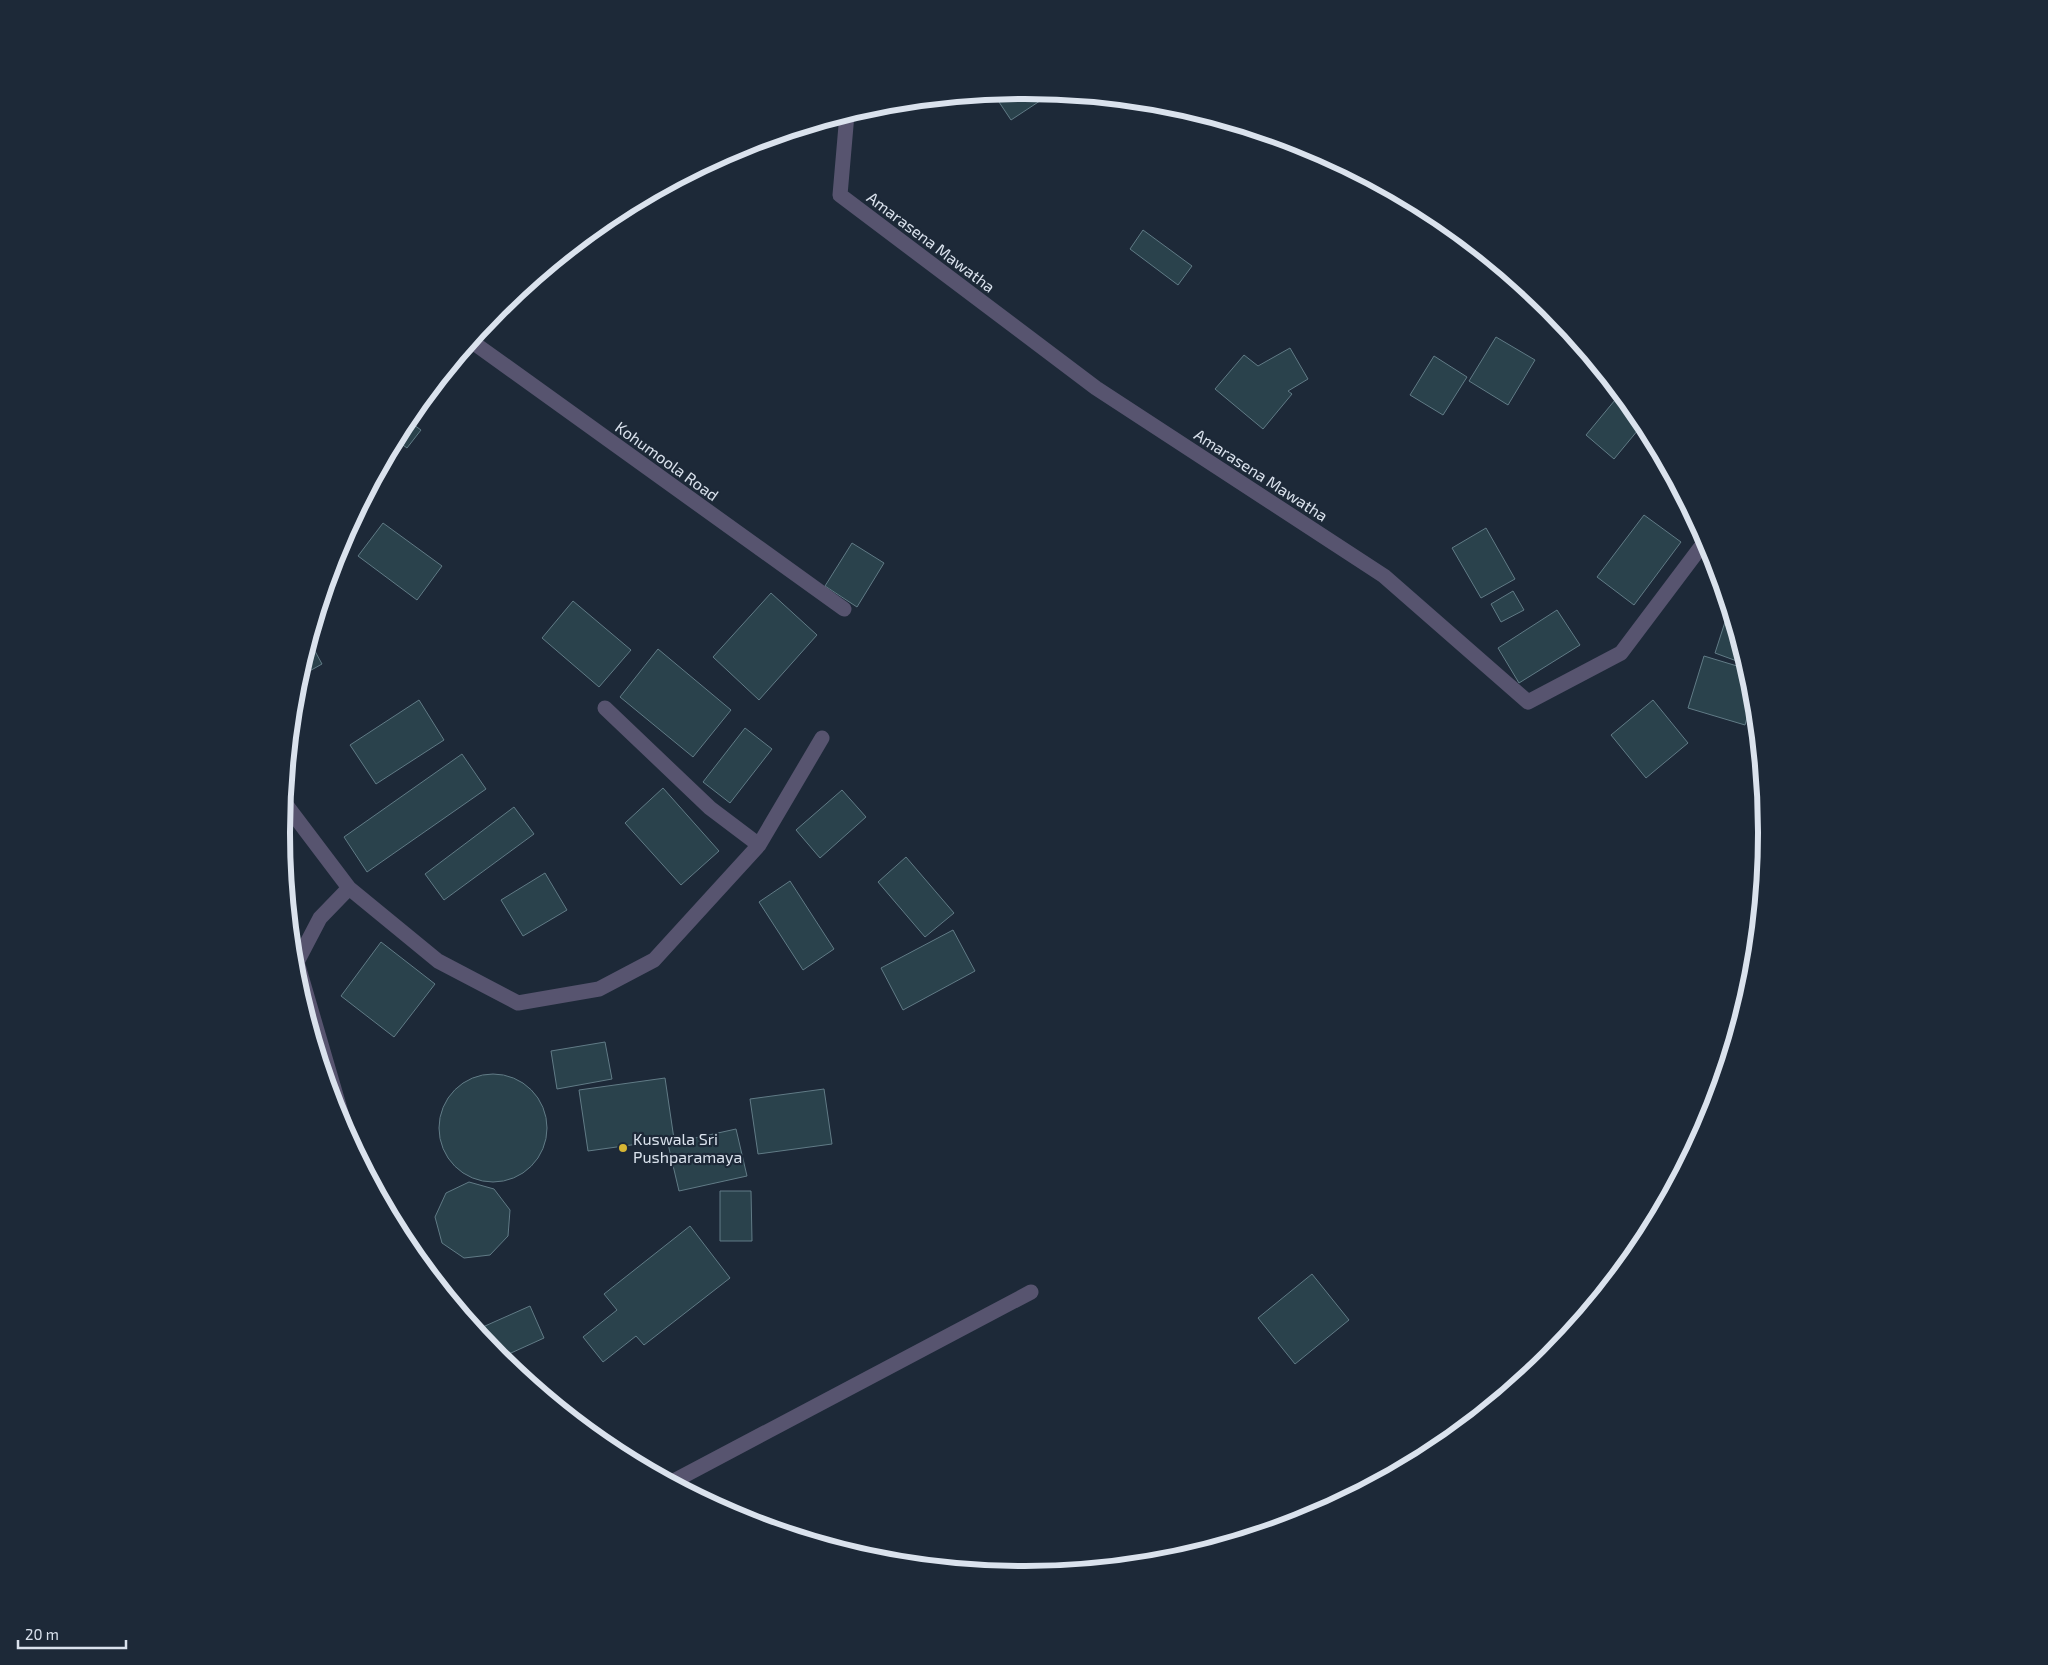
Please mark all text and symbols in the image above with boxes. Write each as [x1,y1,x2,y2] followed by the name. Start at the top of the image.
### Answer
[864,187,999,296] street label: Amarasena Mawatha
[612,417,723,504] street label: Kohumoola Road
[1191,424,1332,525] street label: Amarasena Mawatha
[633,1129,742,1166] place label: Kuswala Sri Pushparamaya
[617,1142,629,1154] marker: Kuswala Sri Pushparamaya
[18,1618,125,1650] scale bar
[25,1625,59,1643] text: 20 m

